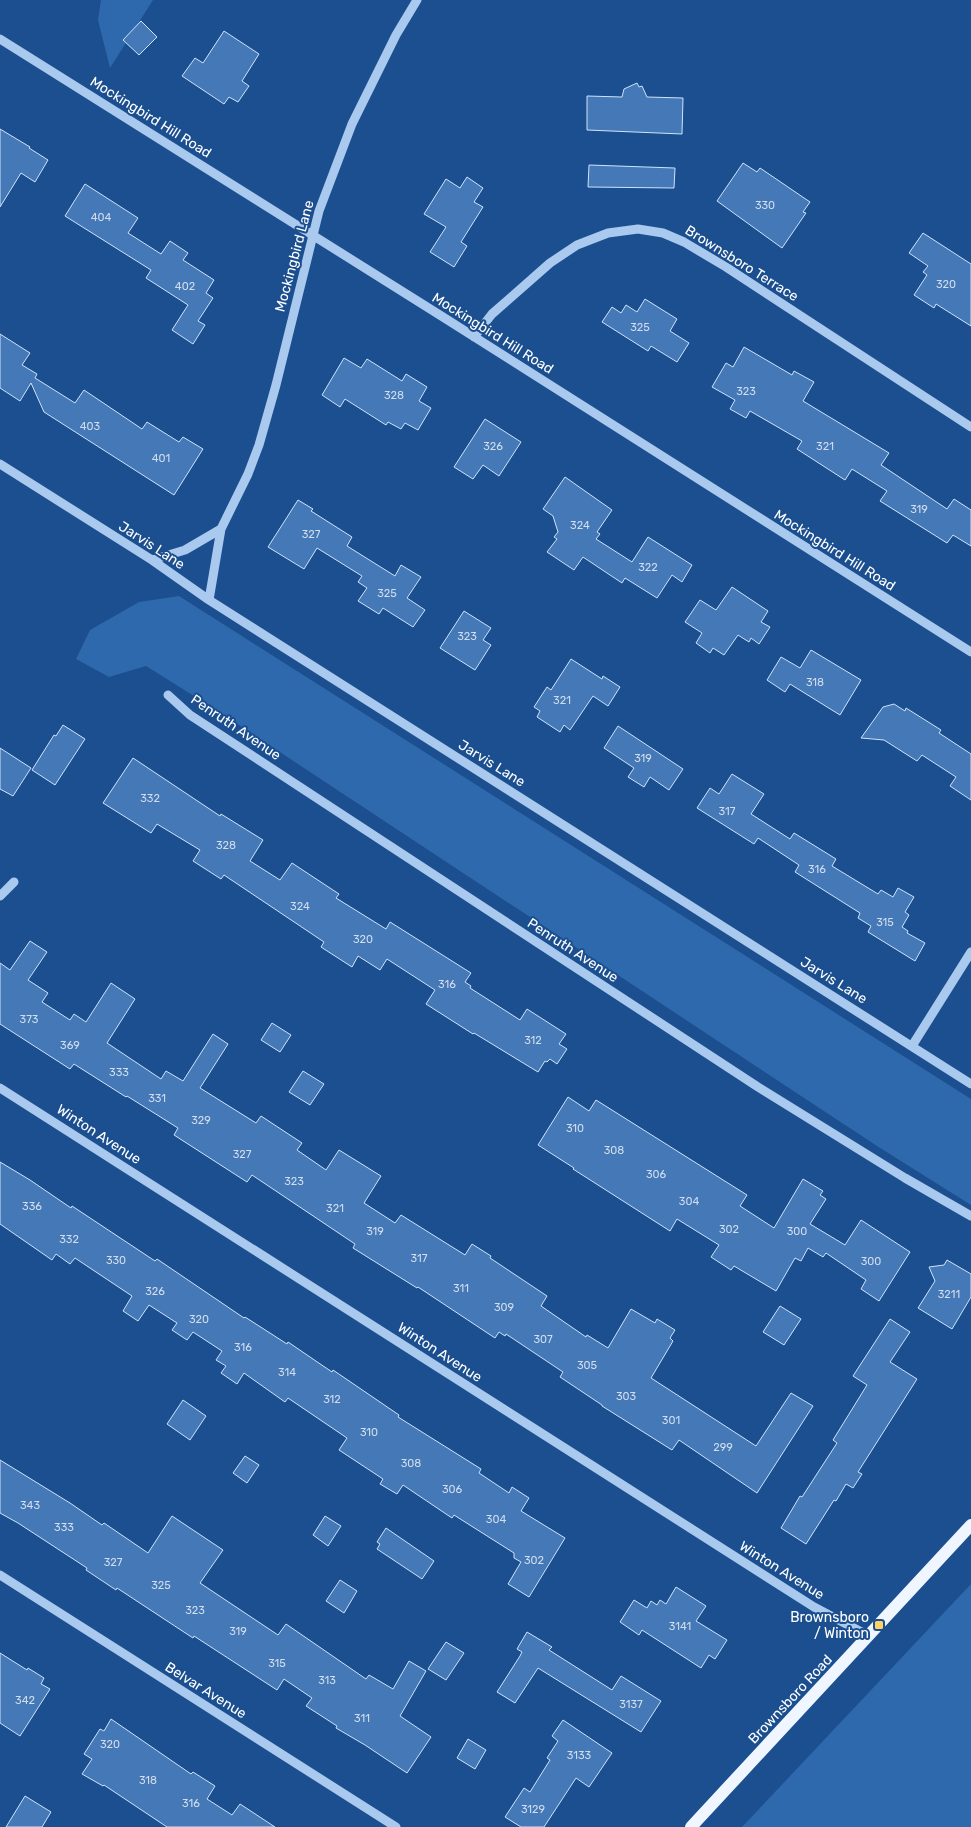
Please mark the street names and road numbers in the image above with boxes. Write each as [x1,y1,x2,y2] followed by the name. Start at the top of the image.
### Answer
[87,73,215,162] street label: Mockingbird Hill Road
[271,198,318,314] street label: Mockingbird Lane
[682,222,802,305] street label: Brownsboro Terrace
[429,289,557,378] street label: Mockingbird Hill Road
[771,506,899,595] street label: Mockingbird Hill Road
[115,518,188,573] street label: Jarvis Lane
[187,691,284,764] street label: Penruth Avenue
[455,736,528,791] street label: Jarvis Lane
[524,915,622,986] street label: Penruth Avenue
[797,953,870,1008] street label: Jarvis Lane
[53,1101,144,1168] street label: Winton Avenue
[394,1319,485,1386] street label: Winton Avenue
[736,1537,828,1603] street label: Winton Avenue
[745,1651,836,1747] street label: Brownsboro Road
[162,1659,250,1722] street label: Belvar Avenue

